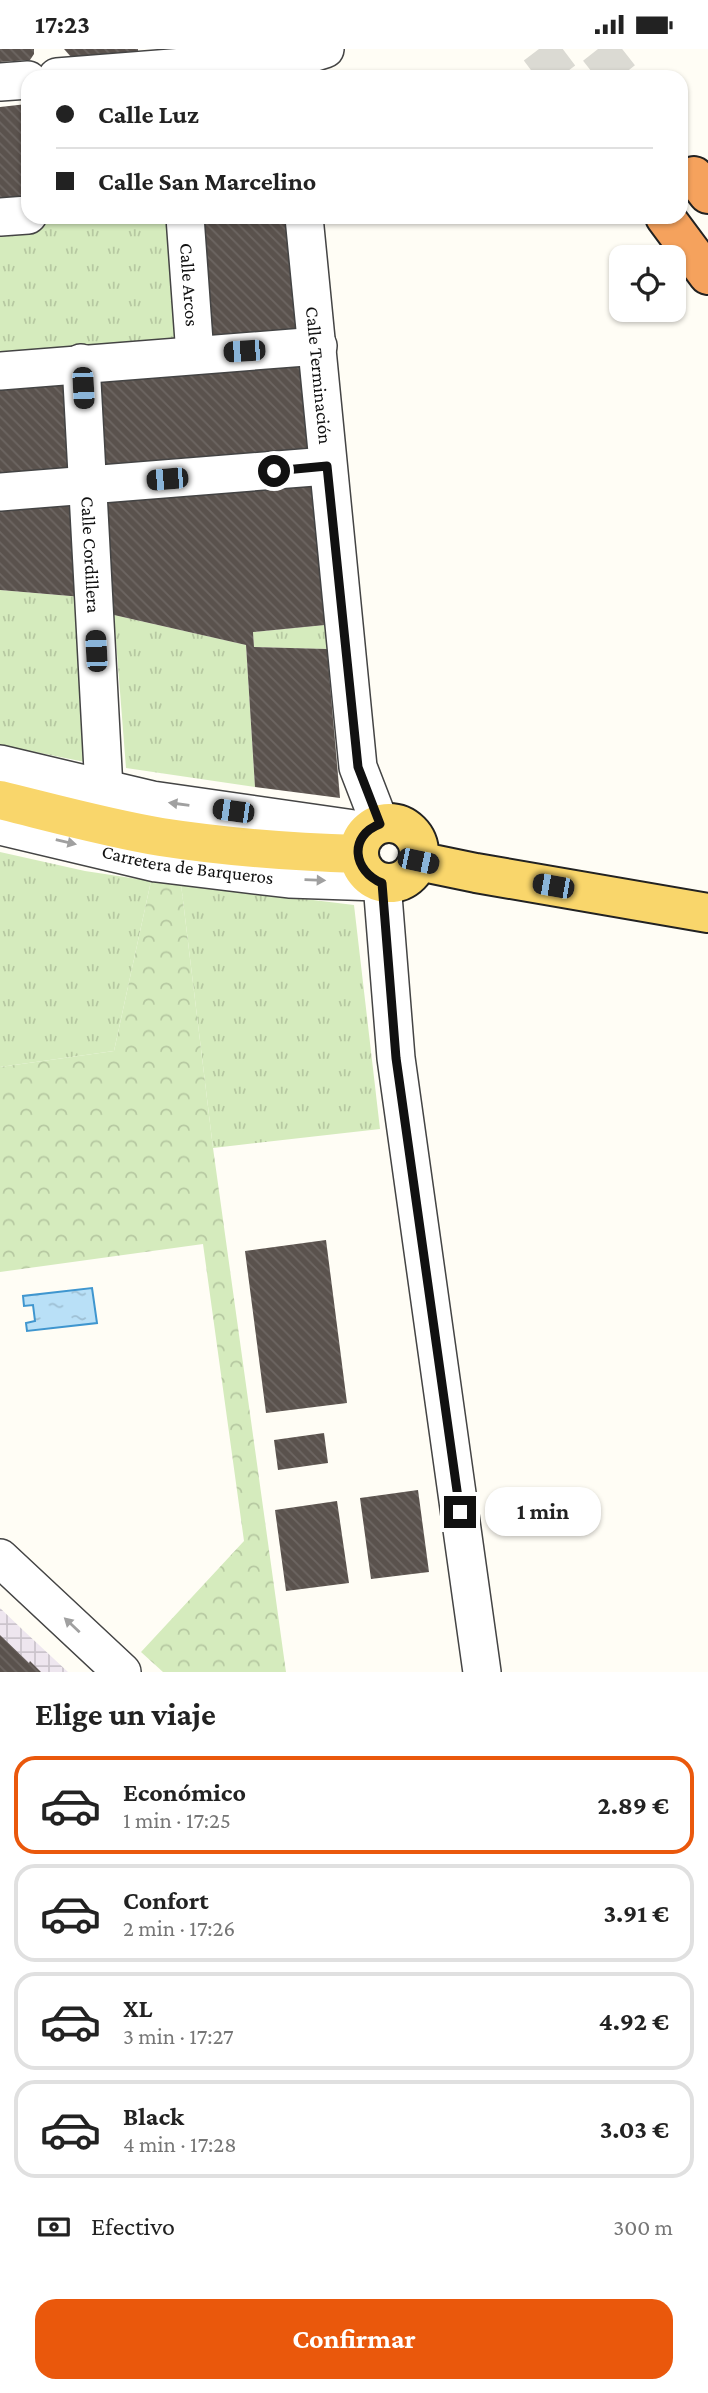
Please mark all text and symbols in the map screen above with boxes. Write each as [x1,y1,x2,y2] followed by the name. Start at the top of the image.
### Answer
[35,10,90,39] text: 17:23
[98,100,199,129] text: Calle Luz
[98,167,316,196] text: Calle San Marcelino
[176,242,203,327] street label: Calle Arcos
[609,245,686,322] map controls
[609,245,686,322] button: locate
[302,305,337,445] street label: Calle Terminación
[223,339,266,363] car
[72,366,95,410] car
[258,455,290,487] route start
[146,467,189,491] car
[78,496,105,614] street label: Calle Cordillera
[85,629,108,673] car
[168,798,190,809] one-way arrow
[211,798,256,824] car
[56,837,78,848] one-way arrow
[100,840,275,888] street label: Carretera de Barqueros
[396,846,441,876] car
[531,872,576,900] car
[304,874,326,885] one-way arrow
[484,1487,600,1537] callout: 1 min
[444,1496,476,1528] route end
[517,1498,569,1524] text: 1 min
[64,1618,81,1634] one-way arrow
[35,1696,216,1732] text: Elige un viaje
[39,1774,102,1837] icon: car
[123,1778,246,1807] text: Económico
[597,1791,669,1820] text: 2.89 €
[123,1807,231,1833] text: 1 min · 17:25
[39,1882,102,1945] icon: car
[123,1886,209,1915] text: Confort
[603,1899,669,1928] text: 3.91 €
[123,1915,235,1941] text: 2 min · 17:26
[39,1990,102,2053] icon: car
[123,1994,152,2023] text: XL
[599,2007,669,2036] text: 4.92 €
[123,2023,234,2049] text: 3 min · 17:27
[39,2098,102,2161] icon: car
[123,2102,184,2131] text: Black
[600,2115,669,2144] text: 3.03 €
[123,2131,237,2157] text: 4 min · 17:28
[35,2208,73,2246] icon: cash
[91,2212,175,2241] text: Efectivo
[613,2214,673,2240] text: 300 m
[35,2299,673,2379] button: Confirmar

